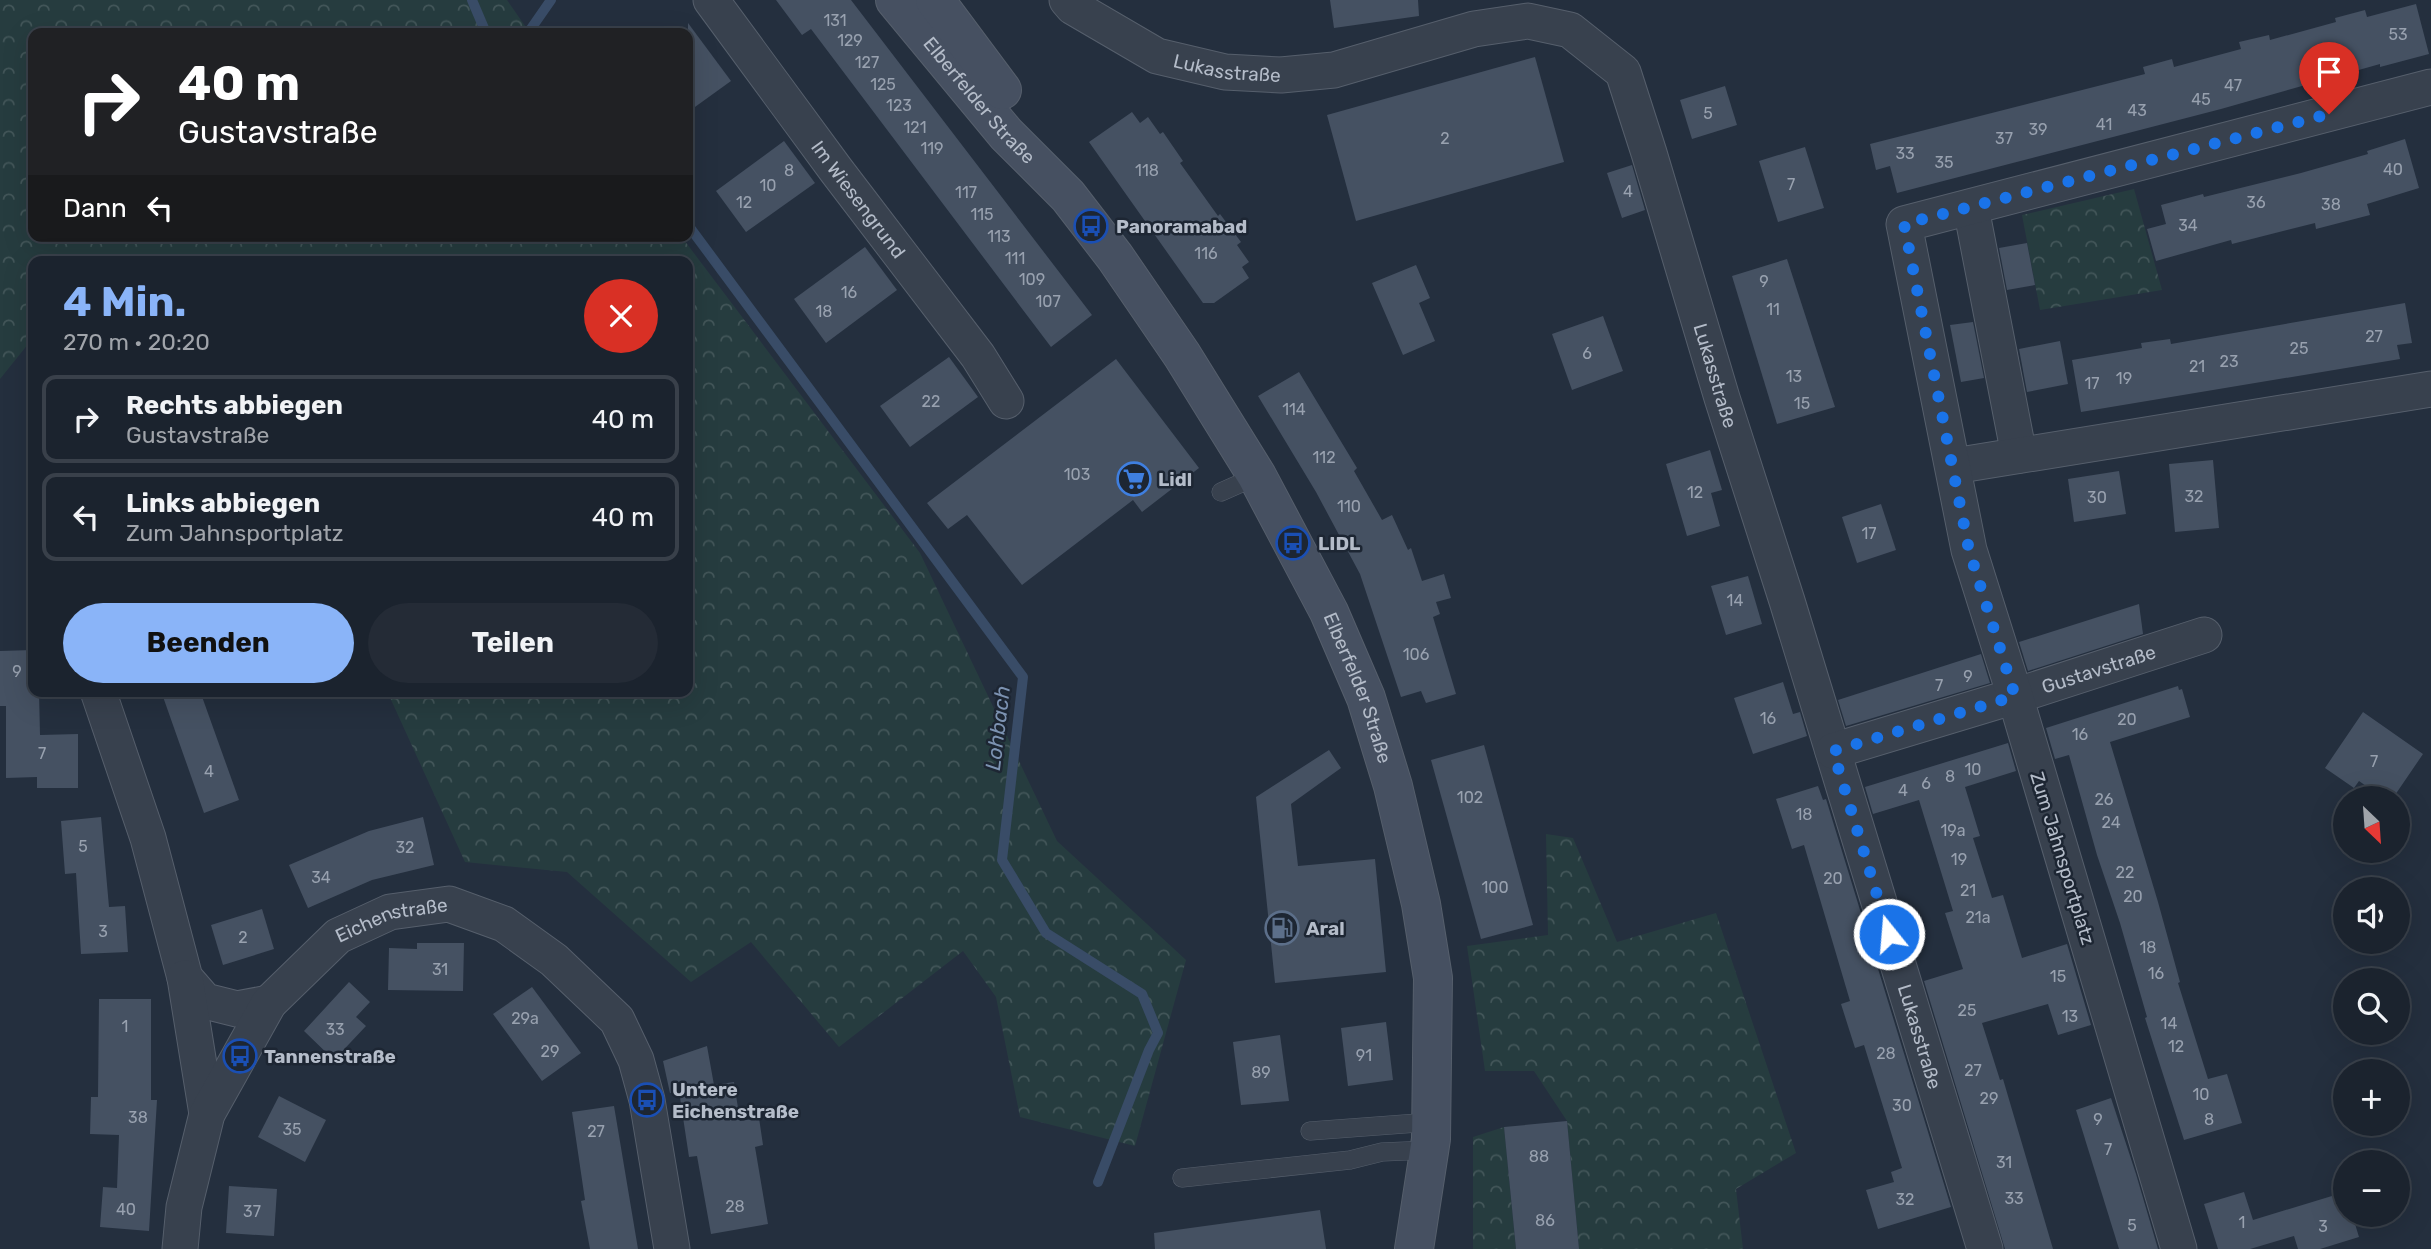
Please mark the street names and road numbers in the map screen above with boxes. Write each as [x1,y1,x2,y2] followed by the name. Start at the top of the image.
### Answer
[918,32,1040,169] street label: Elberfelder Straße
[1171,49,1281,87] street label: Lukasstraße
[806,136,910,263] street label: Im Wiesengrund
[1688,321,1742,431] street label: Lukasstraße
[1319,609,1396,766] street label: Elberfelder Straße
[2039,640,2159,699] street label: Gustavstraße
[2025,769,2100,947] street label: Zum Jahnsportplatz
[332,893,449,948] street label: Eichenstraße
[1893,982,1946,1092] street label: Lukasstraße

